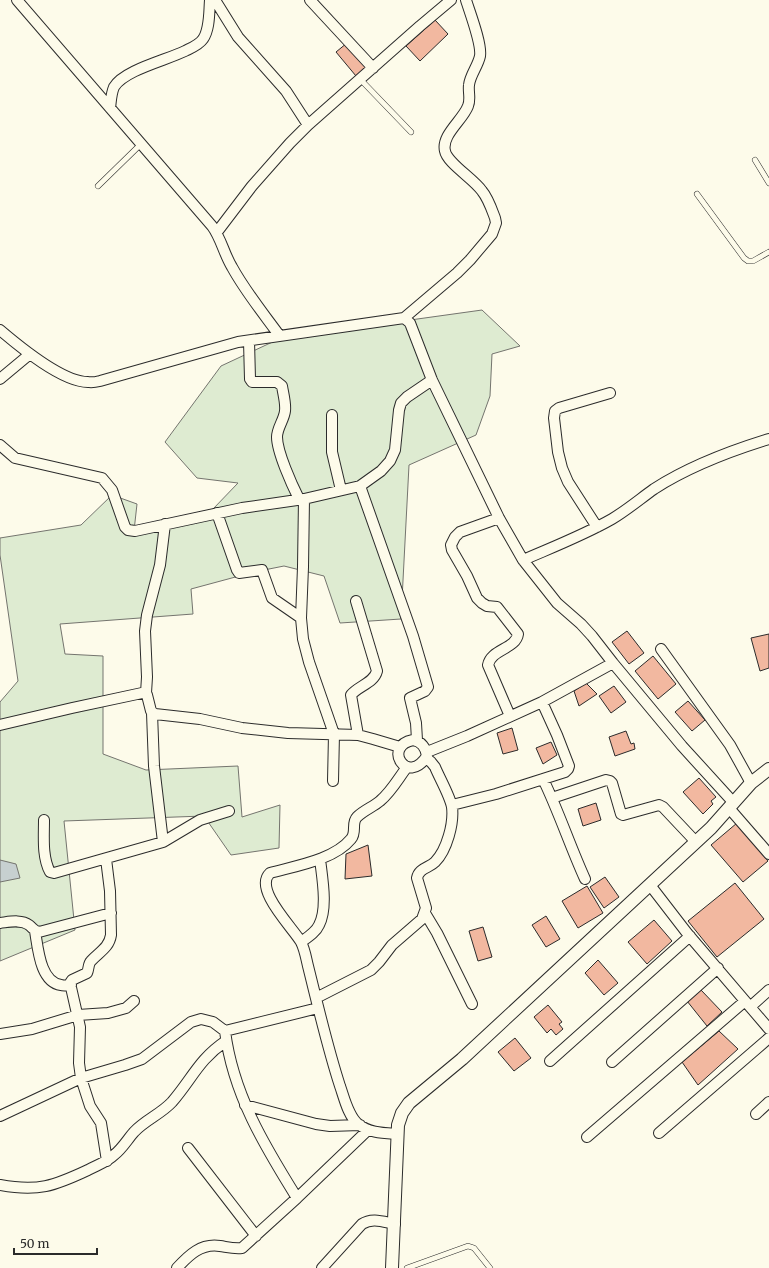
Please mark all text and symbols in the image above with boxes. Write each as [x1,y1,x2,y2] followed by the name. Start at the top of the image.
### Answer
[14,1230,97,1256] scale bar
[20,1236,49,1251] text: 50 m

